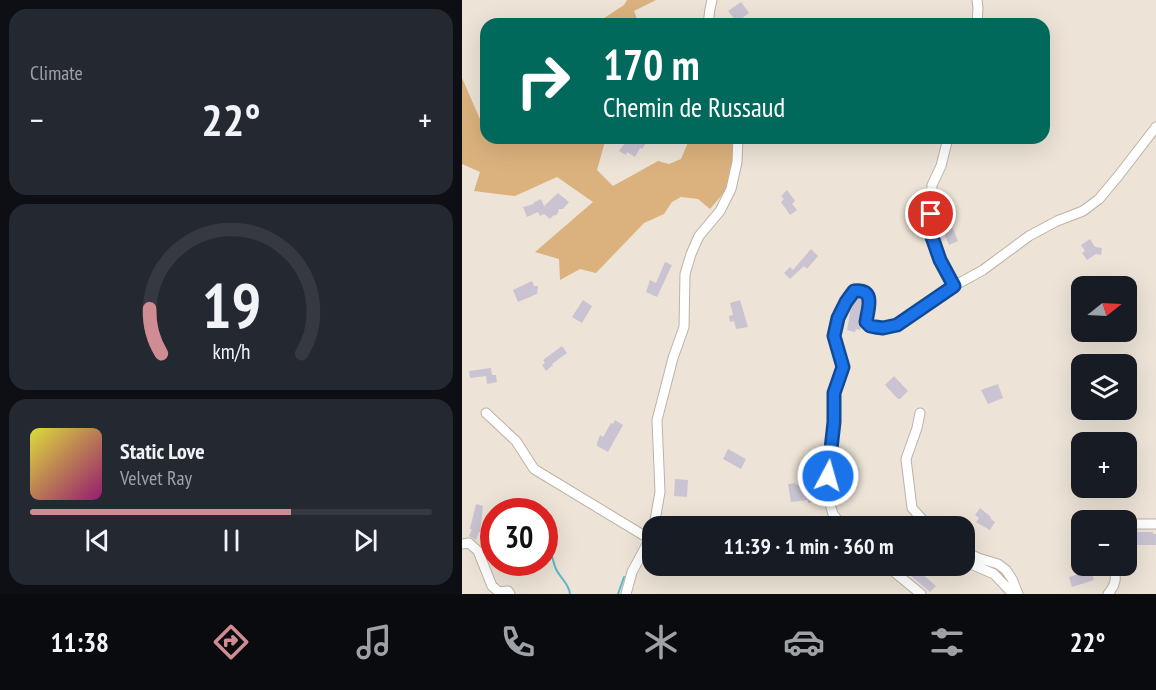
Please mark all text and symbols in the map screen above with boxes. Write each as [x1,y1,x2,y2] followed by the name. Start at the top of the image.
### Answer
[603,37,700,92] text: 170 m
[504,42,582,120] icon: right
[30,60,83,86] text: Climate
[201,90,261,148] text: 22°
[603,90,785,124] text: Chemin de Russaud
[30,98,44,141] text: −
[418,98,432,141] text: +
[905,188,956,239] pin
[914,197,947,230] icon: arrive
[201,264,261,345] text: 19
[1071,276,1137,342] north arrow
[1071,276,1137,576] map controls
[212,337,250,365] text: km/h
[1071,354,1137,420] button: layers
[1071,432,1137,498] button: +
[120,437,205,465] text: Static Love
[796,444,860,508] position arrow
[120,465,192,491] text: Velvet Ray
[480,498,558,576] speed limit sign: 30
[1071,510,1137,576] button: −
[81,524,114,557] icon: previous
[215,524,248,557] icon: pause
[349,524,382,557] icon: next
[723,532,894,560] text: 11:39 · 1 min · 360 m
[210,621,252,663] icon: directions
[353,621,395,663] icon: music
[497,621,539,663] icon: phone
[640,621,682,663] icon: climate
[783,621,825,663] icon: car
[926,621,968,663] icon: filters
[51,625,109,659] text: 11:38
[1070,625,1105,659] text: 22°

